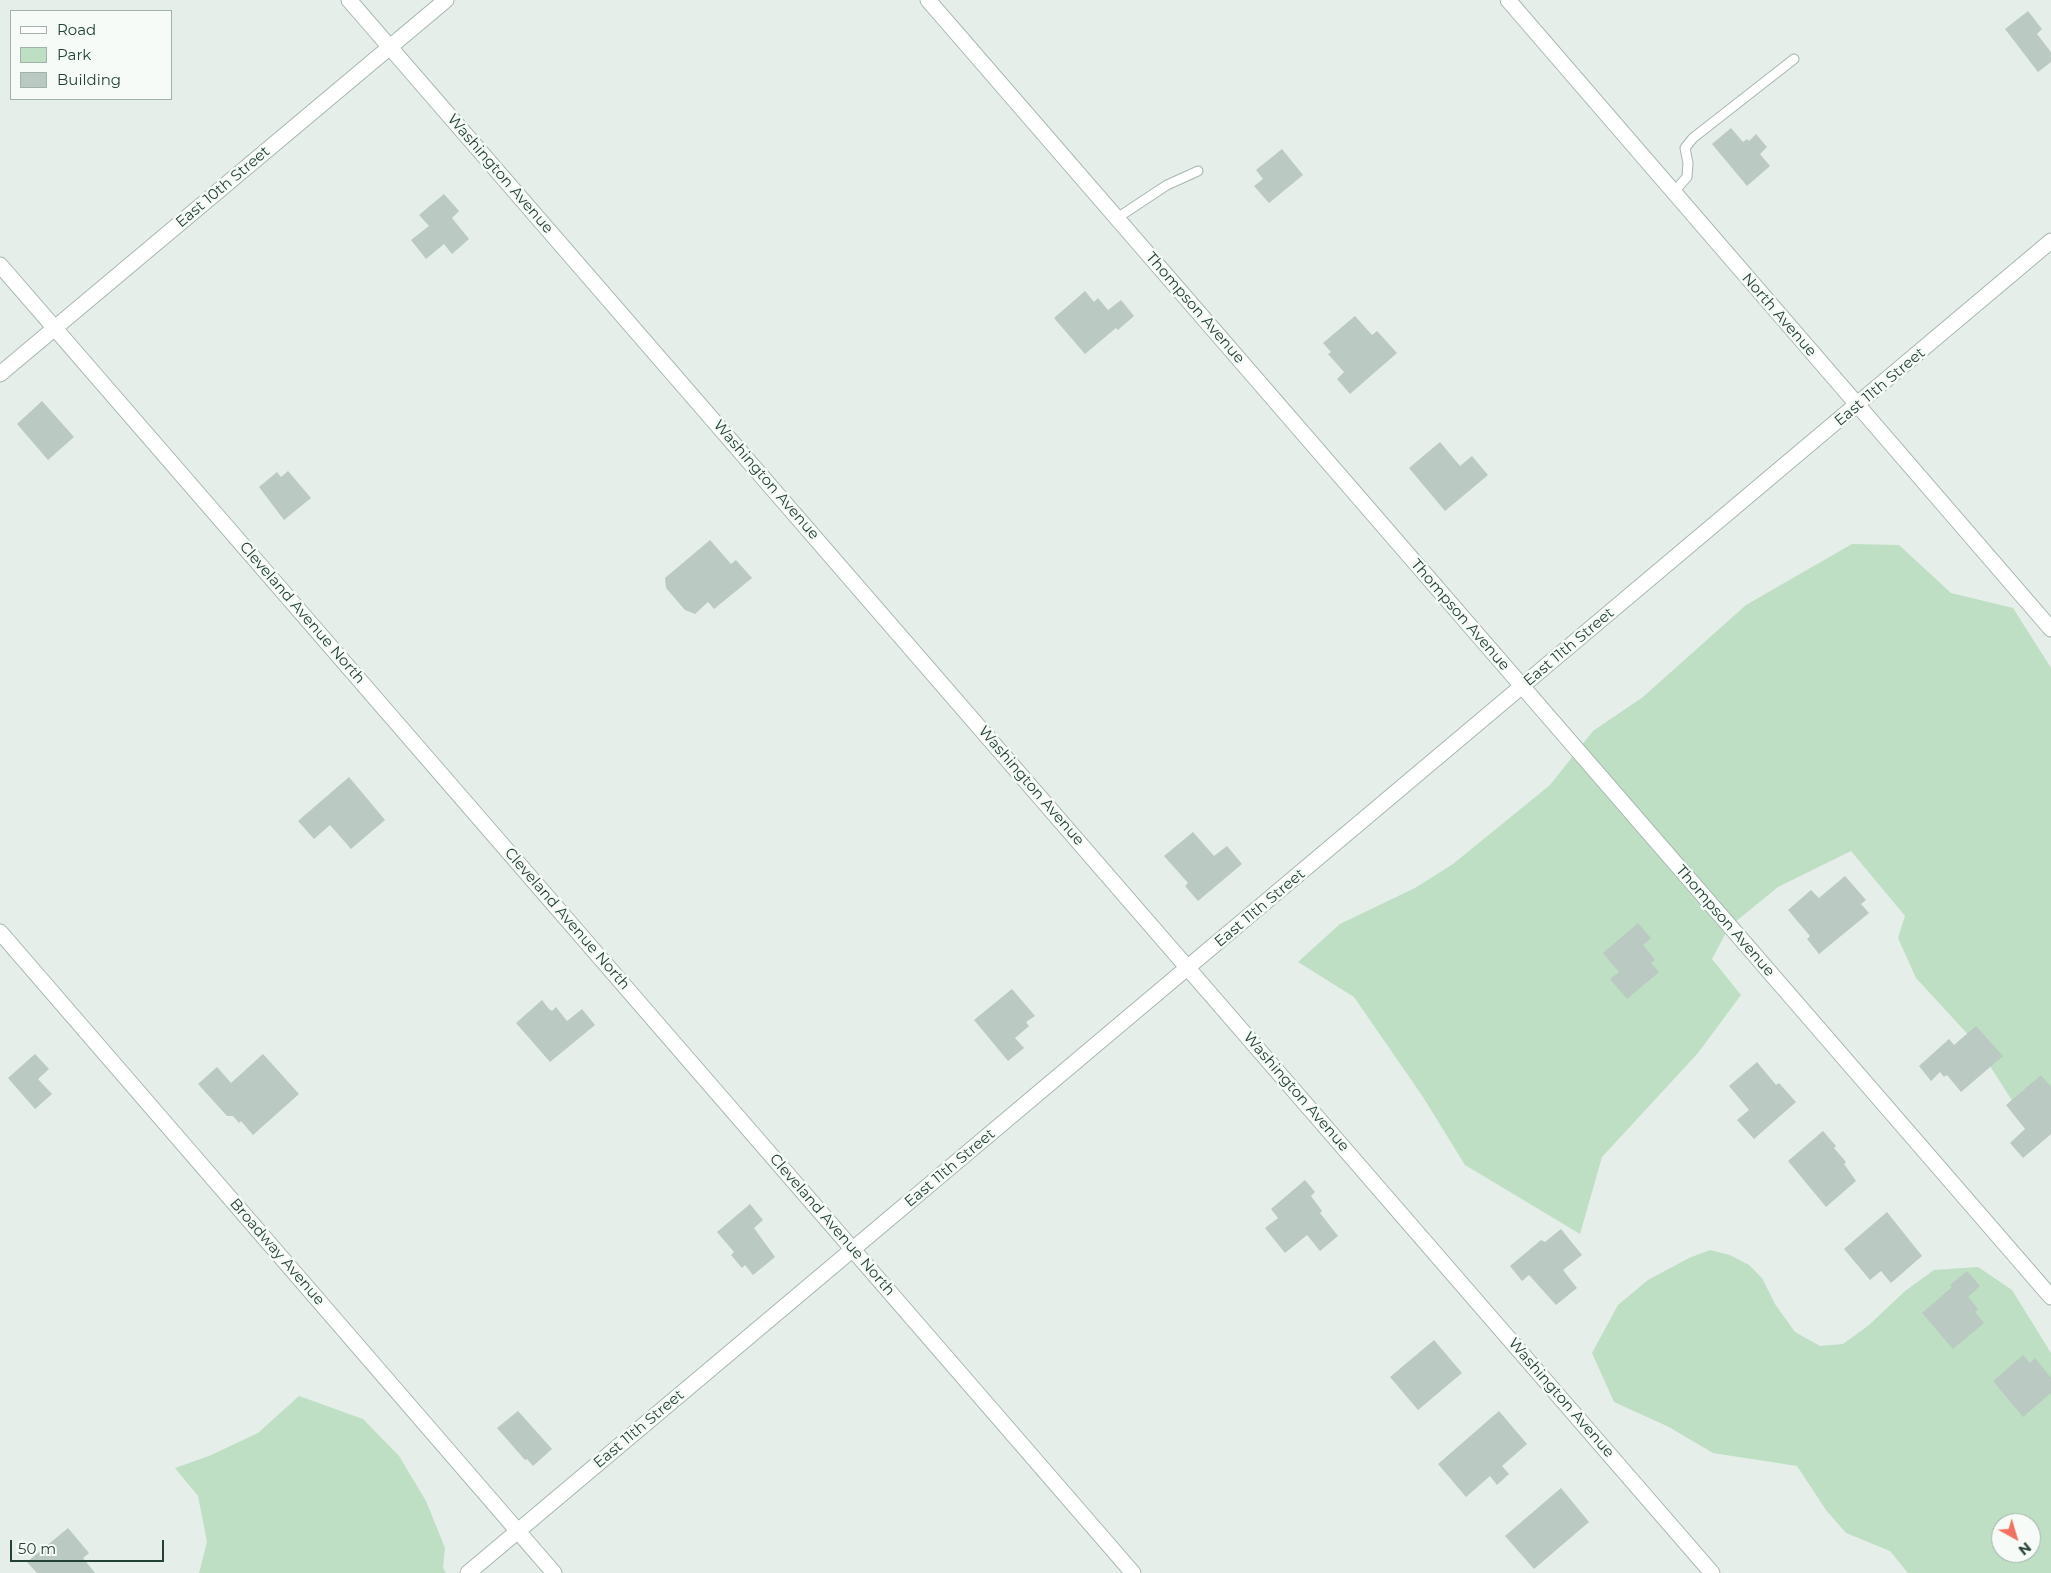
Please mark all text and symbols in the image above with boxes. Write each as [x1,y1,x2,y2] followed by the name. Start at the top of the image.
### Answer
[10,10,172,100] legend
[57,20,96,39] text: Road
[57,45,91,64] text: Park
[57,70,121,89] text: Building
[443,111,557,237] street label: Washington Avenue
[172,142,274,232] street label: East 10th Street
[1142,249,1248,367] street label: Thompson Avenue
[1738,270,1820,360] street label: North Avenue
[1831,344,1929,430] street label: East 11th Street
[709,417,823,543] street label: Washington Avenue
[235,538,369,688] street label: Cleveland Avenue North
[1407,556,1513,674] street label: Thompson Avenue
[1520,604,1618,690] street label: East 11th Street
[974,723,1088,849] street label: Washington Avenue
[500,844,634,994] street label: Cleveland Avenue North
[1672,862,1778,980] street label: Thompson Avenue
[1211,865,1309,951] street label: East 11th Street
[1239,1029,1353,1155] street label: Washington Avenue
[901,1125,999,1211] street label: East 11th Street
[765,1150,899,1300] street label: Cleveland Avenue North
[226,1195,328,1309] street label: Broadway Avenue
[1504,1335,1618,1461] street label: Washington Avenue
[590,1386,688,1472] street label: East 11th Street
[1991,1513,2041,1563] north arrow
[12,1530,166,1562] scale bar
[2015,1538,2035,1559] text: N
[18,1539,56,1558] text: 50 m

